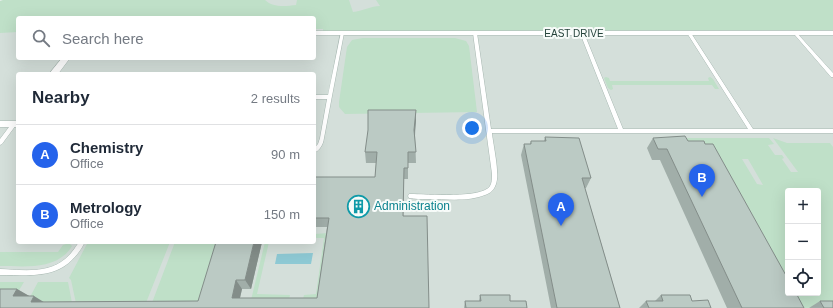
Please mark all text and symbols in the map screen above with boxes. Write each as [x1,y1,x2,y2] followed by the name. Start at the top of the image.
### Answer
[16,16,316,60] search box
[30,27,52,49] icon: search
[544,28,604,39] street label: EAST DRIVE
[62,30,144,47] text: Search here
[32,88,90,107] text: Nearby
[251,91,300,106] text: 2 results
[462,118,482,138] your location
[70,139,143,156] text: Chemistry
[40,147,50,162] text: A
[271,147,300,162] text: 90 m
[70,156,104,171] text: Office
[689,164,715,197] pin: B
[785,188,821,296] map controls
[785,188,821,224] button: +
[346,193,372,219] building icon: Administration
[548,193,574,226] pin: A
[70,199,142,216] text: Metrology
[374,199,450,213] place label: Administration
[40,207,50,222] text: B
[264,207,300,222] text: 150 m
[70,216,104,231] text: Office
[785,224,821,260] button: −
[785,260,821,296] button: locate

